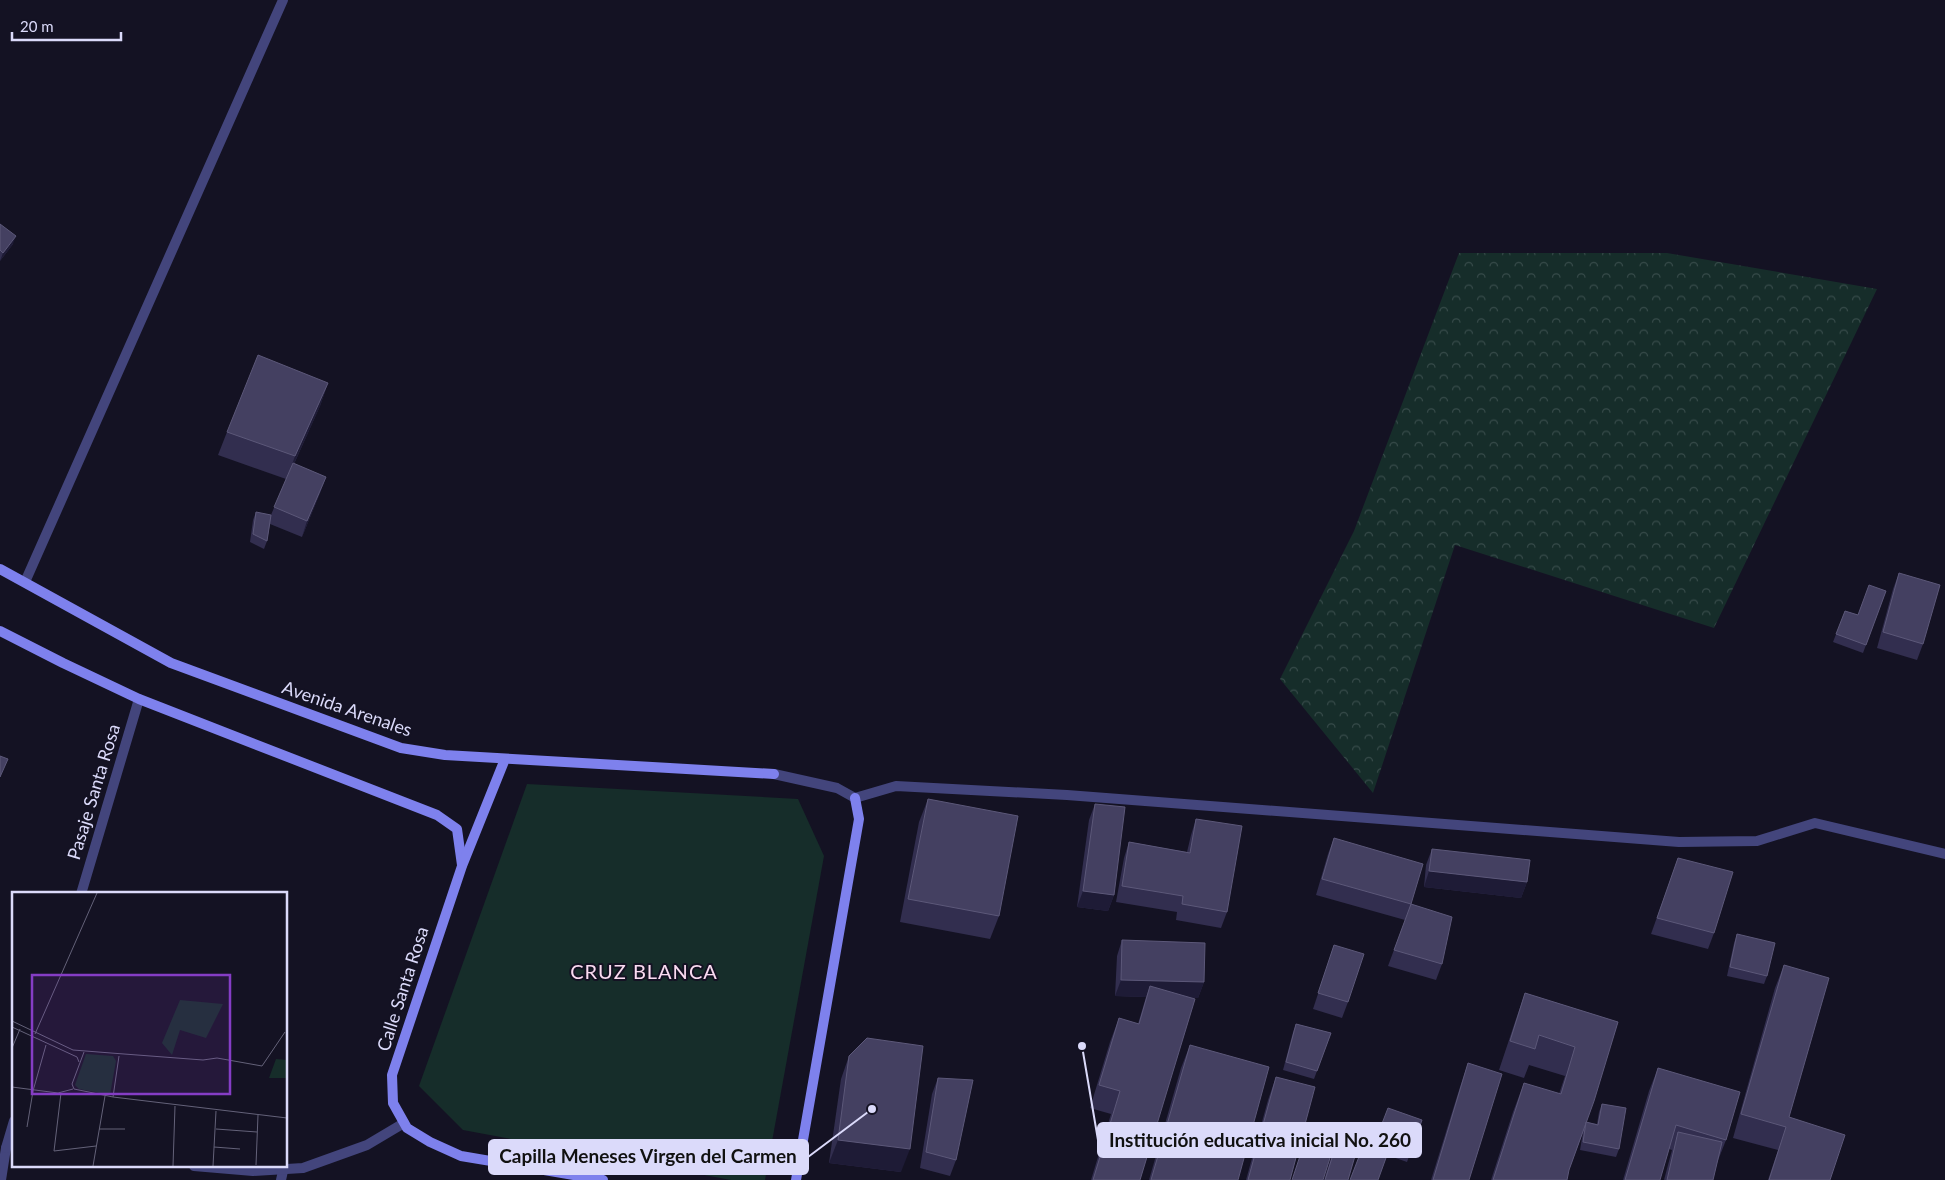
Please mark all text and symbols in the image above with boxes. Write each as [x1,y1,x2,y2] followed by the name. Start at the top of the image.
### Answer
[12,10,121,42] scale bar
[20,17,54,35] text: 20 m
[280,676,415,741] street label: Avenida Arenales
[62,721,124,862] street label: Pasaje Santa Rosa
[12,892,288,1168] inset map
[372,924,433,1054] street label: Calle Santa Rosa
[570,959,718,983] district label: CRUZ BLANCA
[1098,1123,1421,1157] callout: Institución educativa inicial No. 260
[1109,1128,1411,1151] text: Institución educativa inicial No. 260
[489,1140,808,1174] callout: Capilla Meneses Virgen del Carmen
[499,1144,797,1167] text: Capilla Meneses Virgen del Carmen

